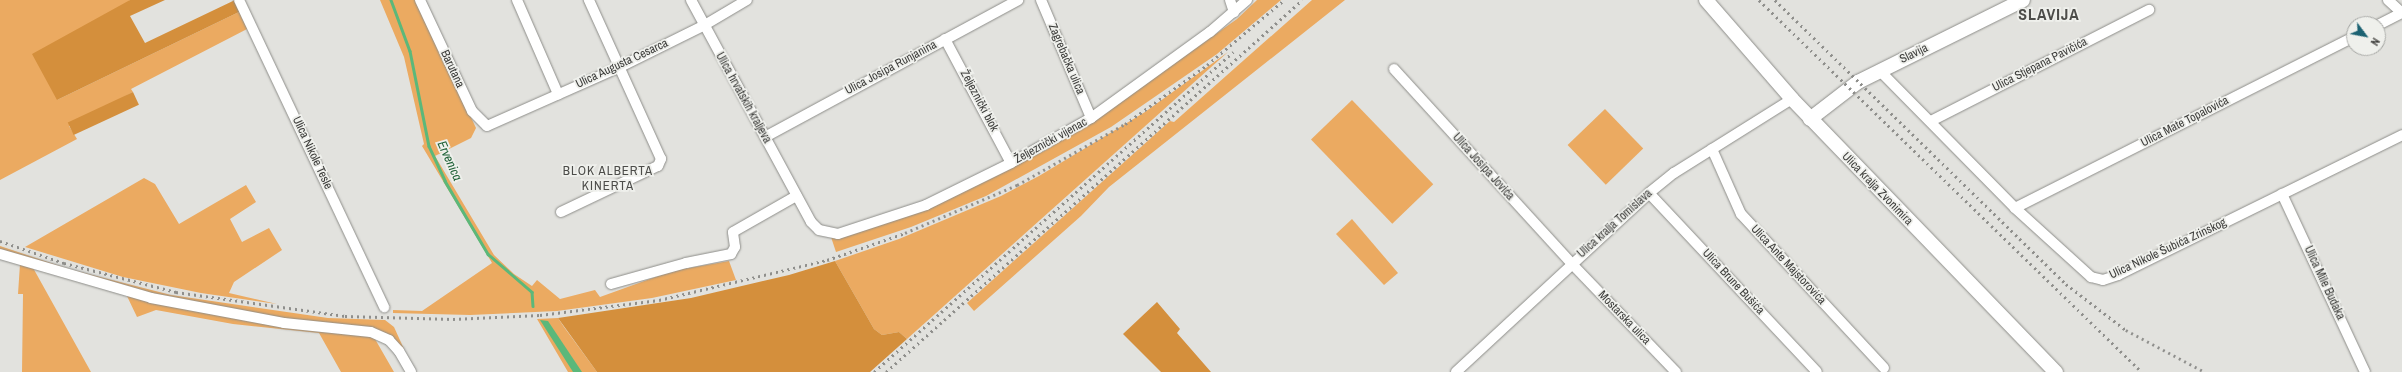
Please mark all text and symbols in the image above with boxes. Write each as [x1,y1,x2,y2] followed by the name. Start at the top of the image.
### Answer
[2018,4,2080,24] district label: SLAVIJA
[2346,16,2386,56] north arrow
[1045,21,1087,97] street label: Zagrebačka ulica
[1990,35,2090,95] street label: Ulica Stjepana Pavičića
[2368,35,2383,48] text: N
[573,36,671,92] street label: Ulica Augusta Cesarca
[843,38,939,98] street label: Ulica Josipa Runjanina
[1898,41,1930,67] street label: Slavija
[437,48,467,90] street label: Barutana
[712,50,774,146] street label: Ulica hrvatskih kraljeva
[957,68,1001,134] street label: Željeznički blok
[2139,94,2231,150] street label: Ulica Mate Topalovića
[289,114,335,192] street label: Ulica Nikole Tesle
[1012,115,1090,167] street label: Željeznički vijenac
[1449,130,1517,204] street label: Ulica Josipa Jovića
[433,139,465,183] water label: Ervenica
[1839,150,1915,228] street label: Ulica kralja Zvonimira
[562,164,654,195] district label: BLOK ALBERTA KINERTA
[1575,187,1655,261] street label: Ulica kralja Tomislava
[2107,216,2229,282] street label: Ulica Nikole Šubića Zrinskog
[1747,222,1829,308] street label: Ulica Ante Majstorovića
[2301,244,2347,322] street label: Ulica Mile Budaka
[1699,246,1767,318] street label: Ulica Brune Bušića
[1595,288,1653,348] street label: Mostarska ulica

